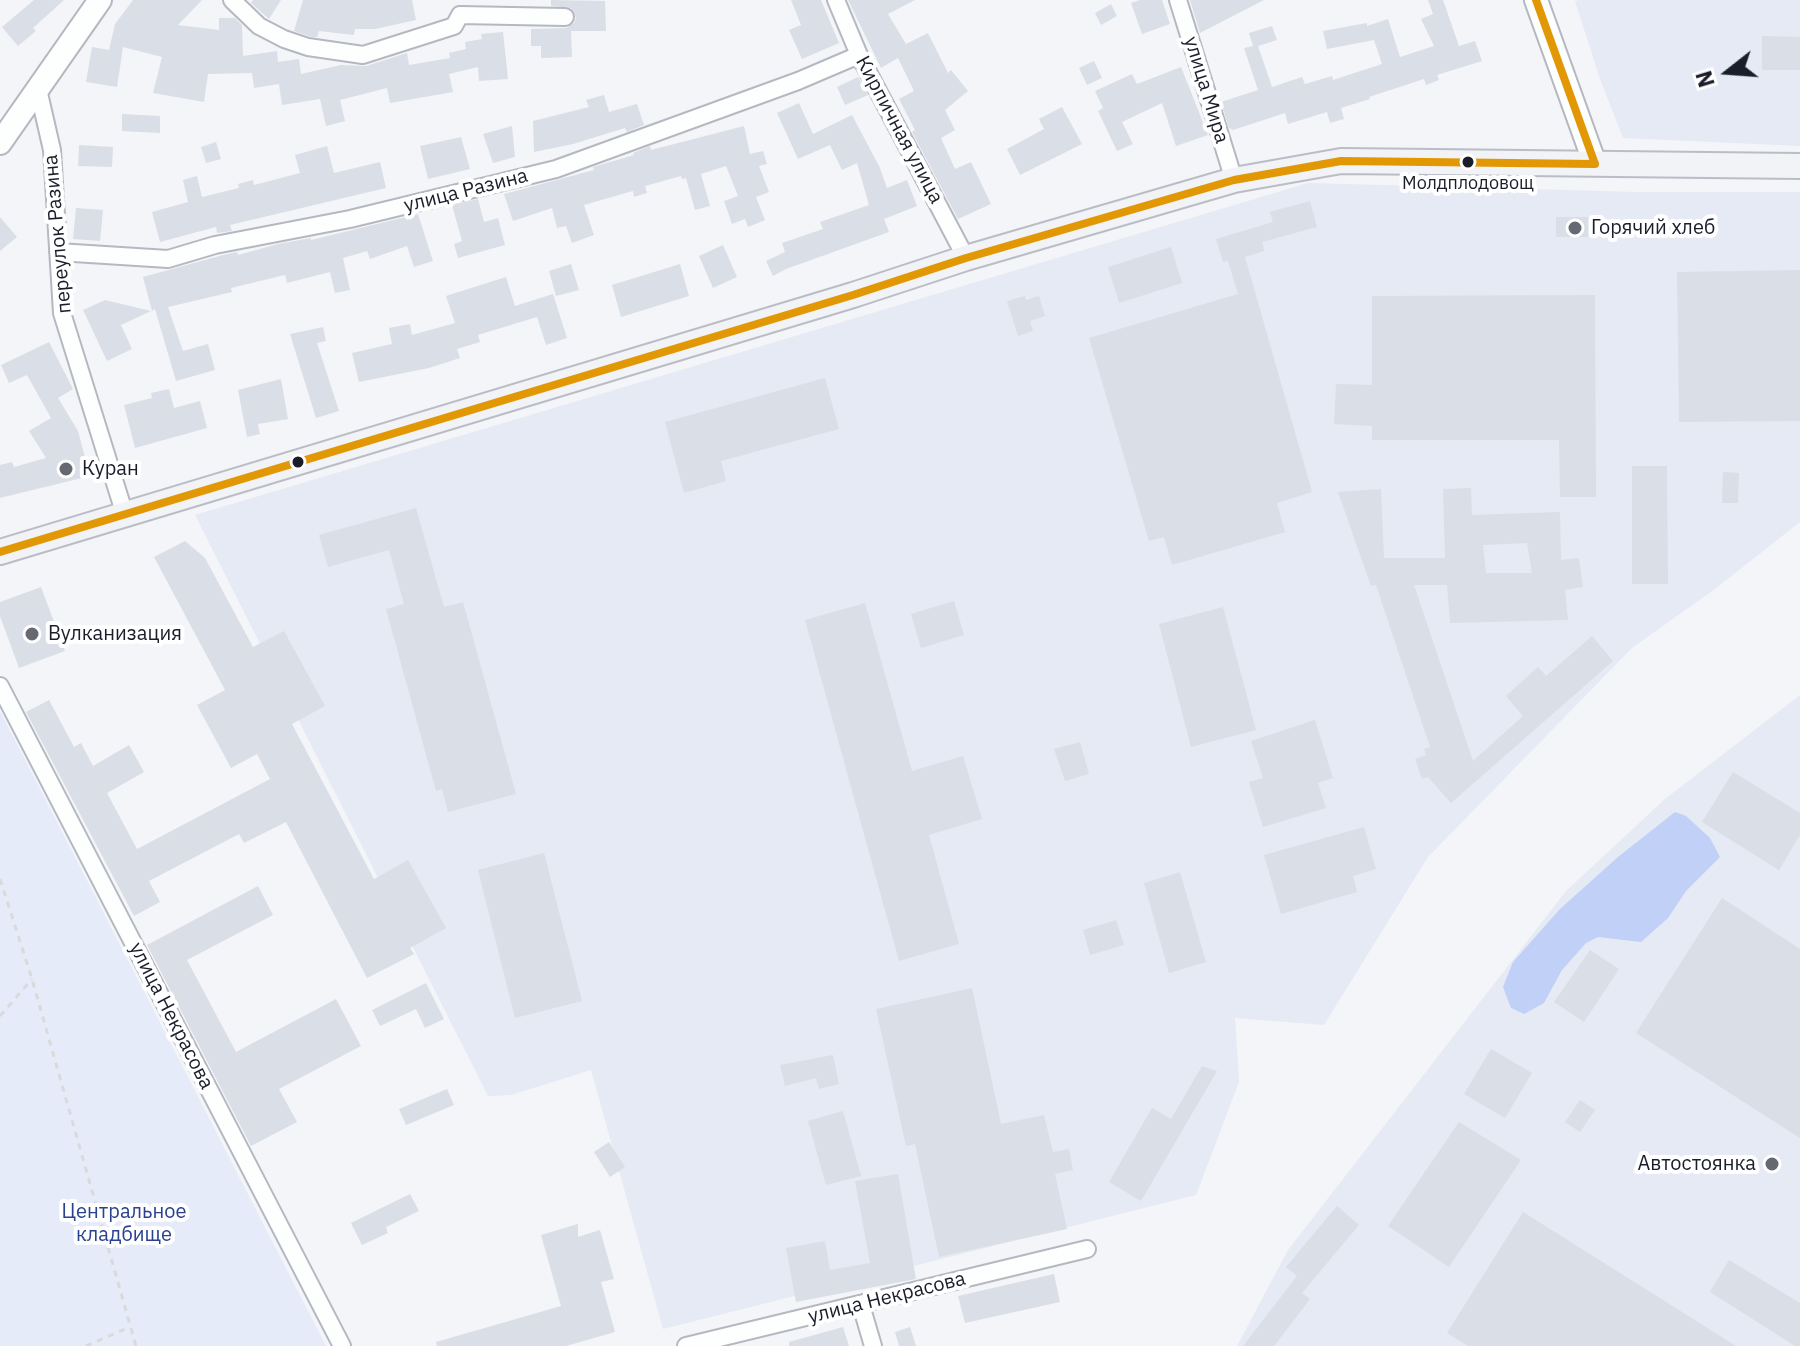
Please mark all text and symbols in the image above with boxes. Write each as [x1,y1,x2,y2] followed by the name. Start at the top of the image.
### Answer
[1688,32,1768,112] north arrow
[1178,34,1234,146] street label: улица Мира
[850,52,948,208] street label: Кирпичная улица
[1688,67,1721,91] text: N
[39,153,77,315] street label: переулок Разина
[1460,154,1476,170] marker: Молдплодовощ
[402,164,530,218] street label: улица Разина
[1402,173,1534,195] place label: Молдплодовощ
[1591,216,1715,240] place label: Горячий хлеб
[1566,219,1584,237] marker: Горячий хлеб
[290,454,306,470] unlabelled marker
[82,457,139,481] place label: Куран
[57,460,75,478] marker: Куран
[48,622,182,646] place label: Вулканизация
[23,625,41,643] marker: Вулканизация
[124,939,218,1093] street label: улица Некрасова
[1637,1152,1756,1176] place label: Автостоянка
[1763,1155,1781,1173] marker: Автостоянка
[62,1200,186,1247] park label: Центральное кладбище
[806,1267,968,1329] street label: улица Некрасова

